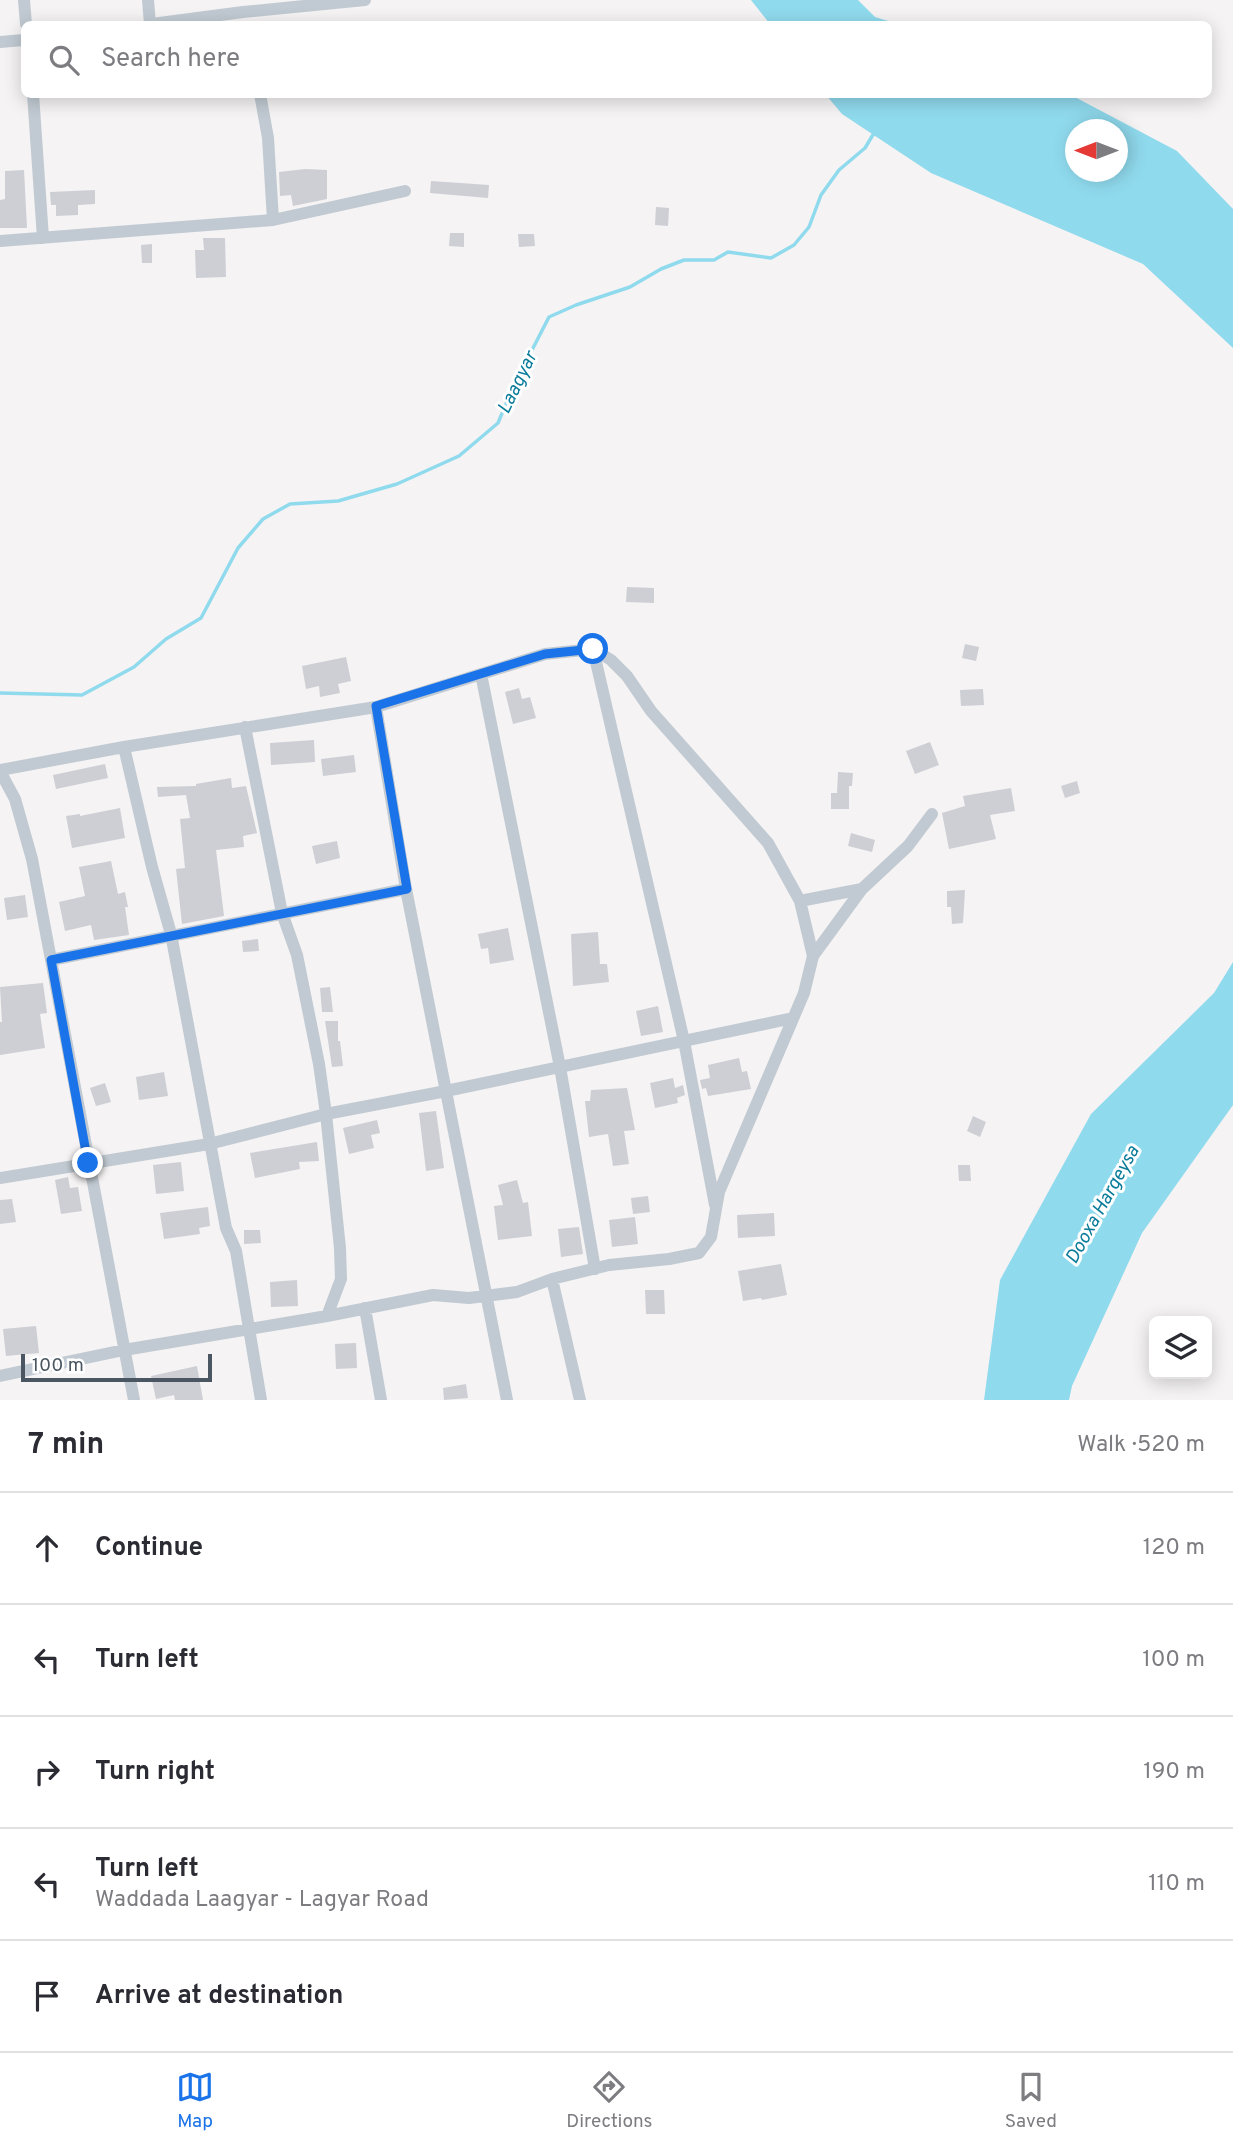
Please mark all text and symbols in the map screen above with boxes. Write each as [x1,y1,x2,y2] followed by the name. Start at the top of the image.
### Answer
[21,21,1212,98] search box
[45,41,83,79] icon: search
[101,43,240,76] text: Search here
[1065,119,1128,182] north arrow
[493,346,544,418] water label: Laagyar
[577,633,608,664] route start
[1061,1141,1145,1268] water label: Dooxa Hargeysa
[72,1147,103,1178] route end
[1149,1316,1212,1379] map controls
[1149,1316,1212,1379] button: layers
[21,1351,212,1383] scale bar
[32,1354,84,1378] text: 100 m
[28,1427,104,1464] text: 7 min
[1077,1431,1205,1460] text: Walk · 520 m
[28,1529,66,1567] icon: ahead
[95,1532,203,1565] text: Continue
[1143,1534,1205,1563] text: 120 m
[28,1641,66,1679] icon: left
[95,1644,199,1677] text: Turn left
[1142,1646,1205,1675] text: 100 m
[28,1753,66,1791] icon: right
[95,1756,215,1789] text: Turn right
[1143,1758,1205,1787] text: 190 m
[95,1853,199,1886] text: Turn left
[28,1865,66,1903] icon: left
[1148,1870,1205,1899] text: 110 m
[95,1886,429,1915] text: Waddada Laagyar - Lagyar Road
[28,1977,66,2015] icon: arrive
[95,1980,343,2013] text: Arrive at destination
[176,2068,214,2134] tab: Map
[566,2068,653,2134] tab: Directions
[1005,2068,1057,2134] tab: Saved

